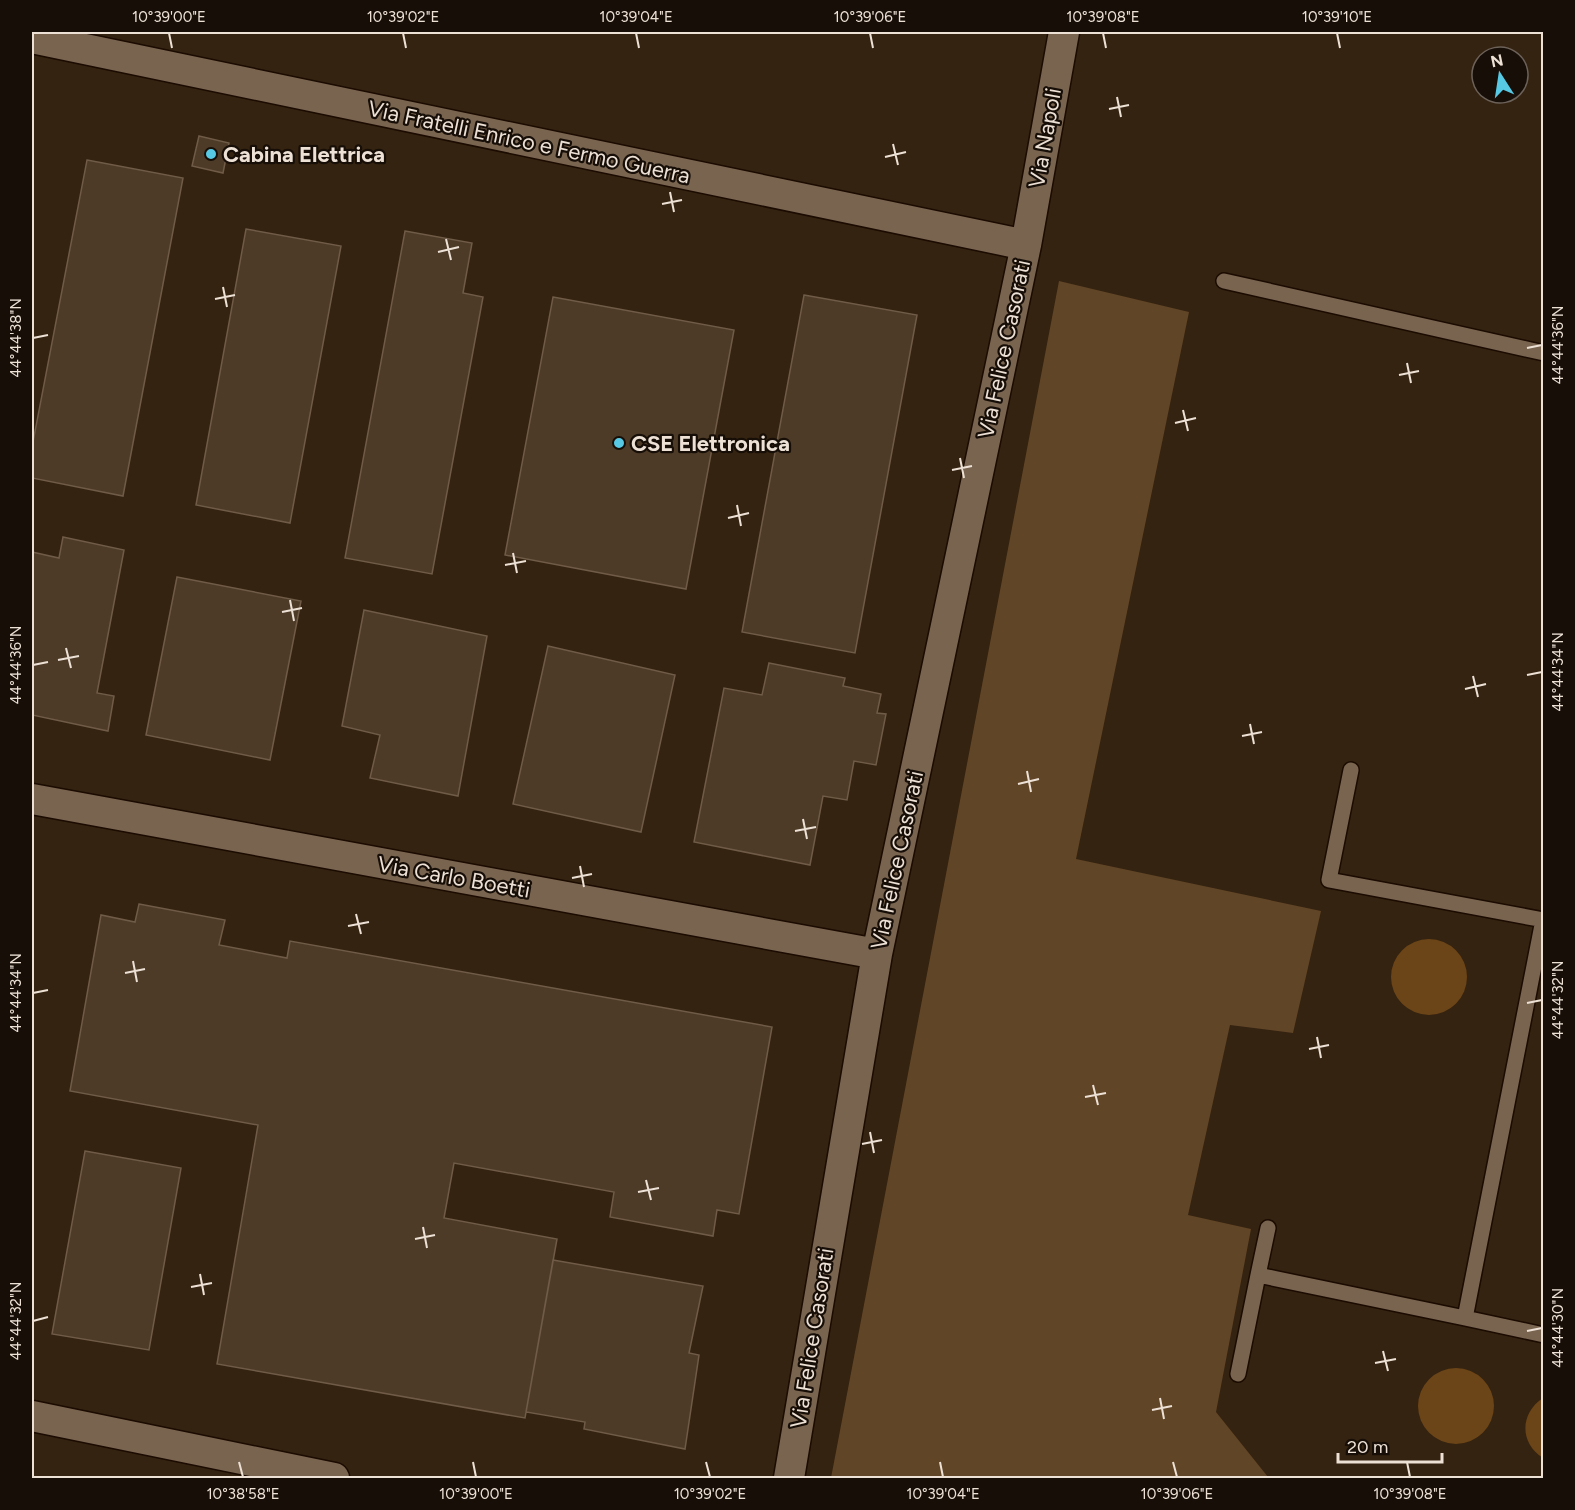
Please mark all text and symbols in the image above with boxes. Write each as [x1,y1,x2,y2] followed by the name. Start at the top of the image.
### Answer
[132,8,206,26] text: 10°39'00"E
[367,8,439,26] text: 10°39'02"E
[599,8,673,26] text: 10°39'04"E
[834,8,906,26] text: 10°39'06"E
[1066,8,1140,26] text: 10°39'08"E
[1302,8,1372,26] text: 10°39'10"E
[1470,45,1530,105] north arrow
[1489,50,1505,71] text: N
[1023,86,1067,190] street label: Via Napoli
[366,95,692,189] street label: Via Fratelli Enrico e Fermo Guerra
[223,141,385,168] place label: Cabina Elettrica
[204,147,218,161] marker: Cabina Elettrica
[972,257,1036,441] street label: Via Felice Casorati
[7,298,25,378] text: 44°44'38"N
[1549,306,1567,384] text: 44°44'36"N
[631,430,790,457] place label: CSE Elettronica
[612,436,626,450] marker: CSE Elettronica
[7,626,25,704] text: 44°44'36"N
[1549,632,1567,712] text: 44°44'34"N
[865,768,929,952] street label: Via Felice Casorati
[376,850,532,904] street label: Via Carlo Boetti
[7,953,25,1033] text: 44°44'34"N
[1549,961,1567,1039] text: 44°44'32"N
[784,1246,840,1430] street label: Via Felice Casorati
[7,1282,25,1360] text: 44°44'32"N
[1549,1288,1567,1368] text: 44°44'30"N
[1338,1426,1442,1464] scale bar
[1347,1436,1388,1458] text: 20 m
[206,1485,280,1503] text: 10°38'58"E
[439,1485,513,1503] text: 10°39'00"E
[674,1485,746,1503] text: 10°39'02"E
[906,1485,980,1503] text: 10°39'04"E
[1141,1485,1213,1503] text: 10°39'06"E
[1373,1485,1447,1503] text: 10°39'08"E

